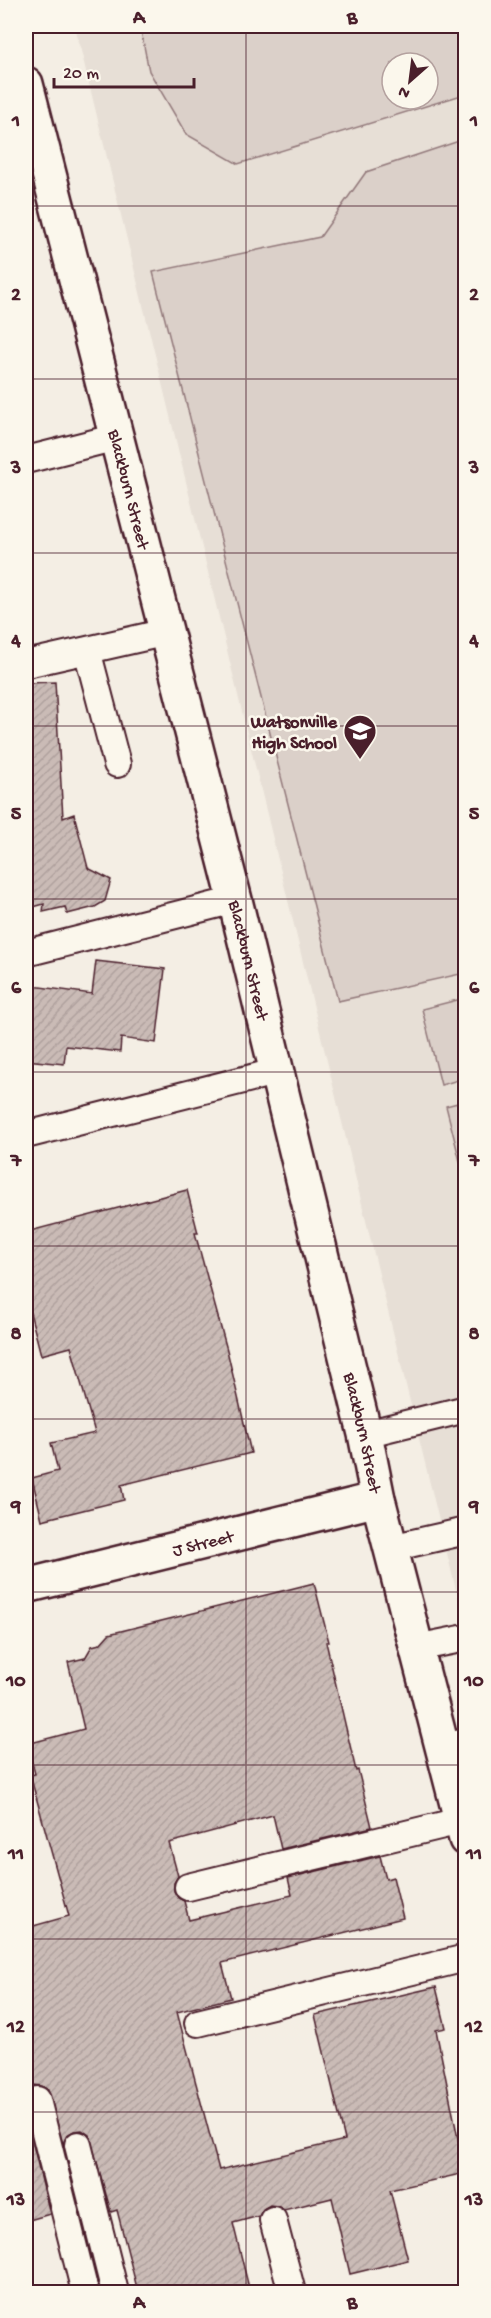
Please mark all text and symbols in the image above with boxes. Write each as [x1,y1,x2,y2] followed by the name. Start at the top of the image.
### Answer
[132,8,147,31] text: A
[346,8,358,31] text: B
[54,51,194,89] scale bar
[380,51,440,111] north arrow
[63,64,99,85] text: 20 m
[395,80,414,102] text: N
[11,111,20,134] text: 1
[469,111,478,134] text: 1
[11,285,21,308] text: 2
[469,285,479,308] text: 2
[102,427,153,553] street label: Blackburn Street
[10,458,21,481] text: 3
[468,458,479,481] text: 3
[10,631,21,654] text: 4
[468,631,479,654] text: 4
[250,713,338,755] place label: Watsonville High School
[342,713,378,760] school or university icon: Watsonville High School
[11,804,22,827] text: 5
[469,804,480,827] text: 5
[222,898,272,1024] street label: Blackburn Street
[11,978,22,1001] text: 6
[469,978,480,1001] text: 6
[10,1151,23,1174] text: 7
[468,1151,481,1174] text: 7
[11,1324,22,1347] text: 8
[469,1324,480,1347] text: 8
[337,1370,385,1496] street label: Blackburn Street
[10,1497,21,1520] text: 9
[468,1497,479,1520] text: 9
[171,1527,237,1562] street label: J Street
[5,1671,26,1694] text: 10
[463,1671,484,1694] text: 10
[7,1844,24,1867] text: 11
[465,1844,482,1867] text: 11
[6,2017,25,2040] text: 12
[464,2017,483,2040] text: 12
[6,2190,25,2213] text: 13
[464,2190,483,2213] text: 13
[132,2293,147,2316] text: A
[346,2293,358,2316] text: B

